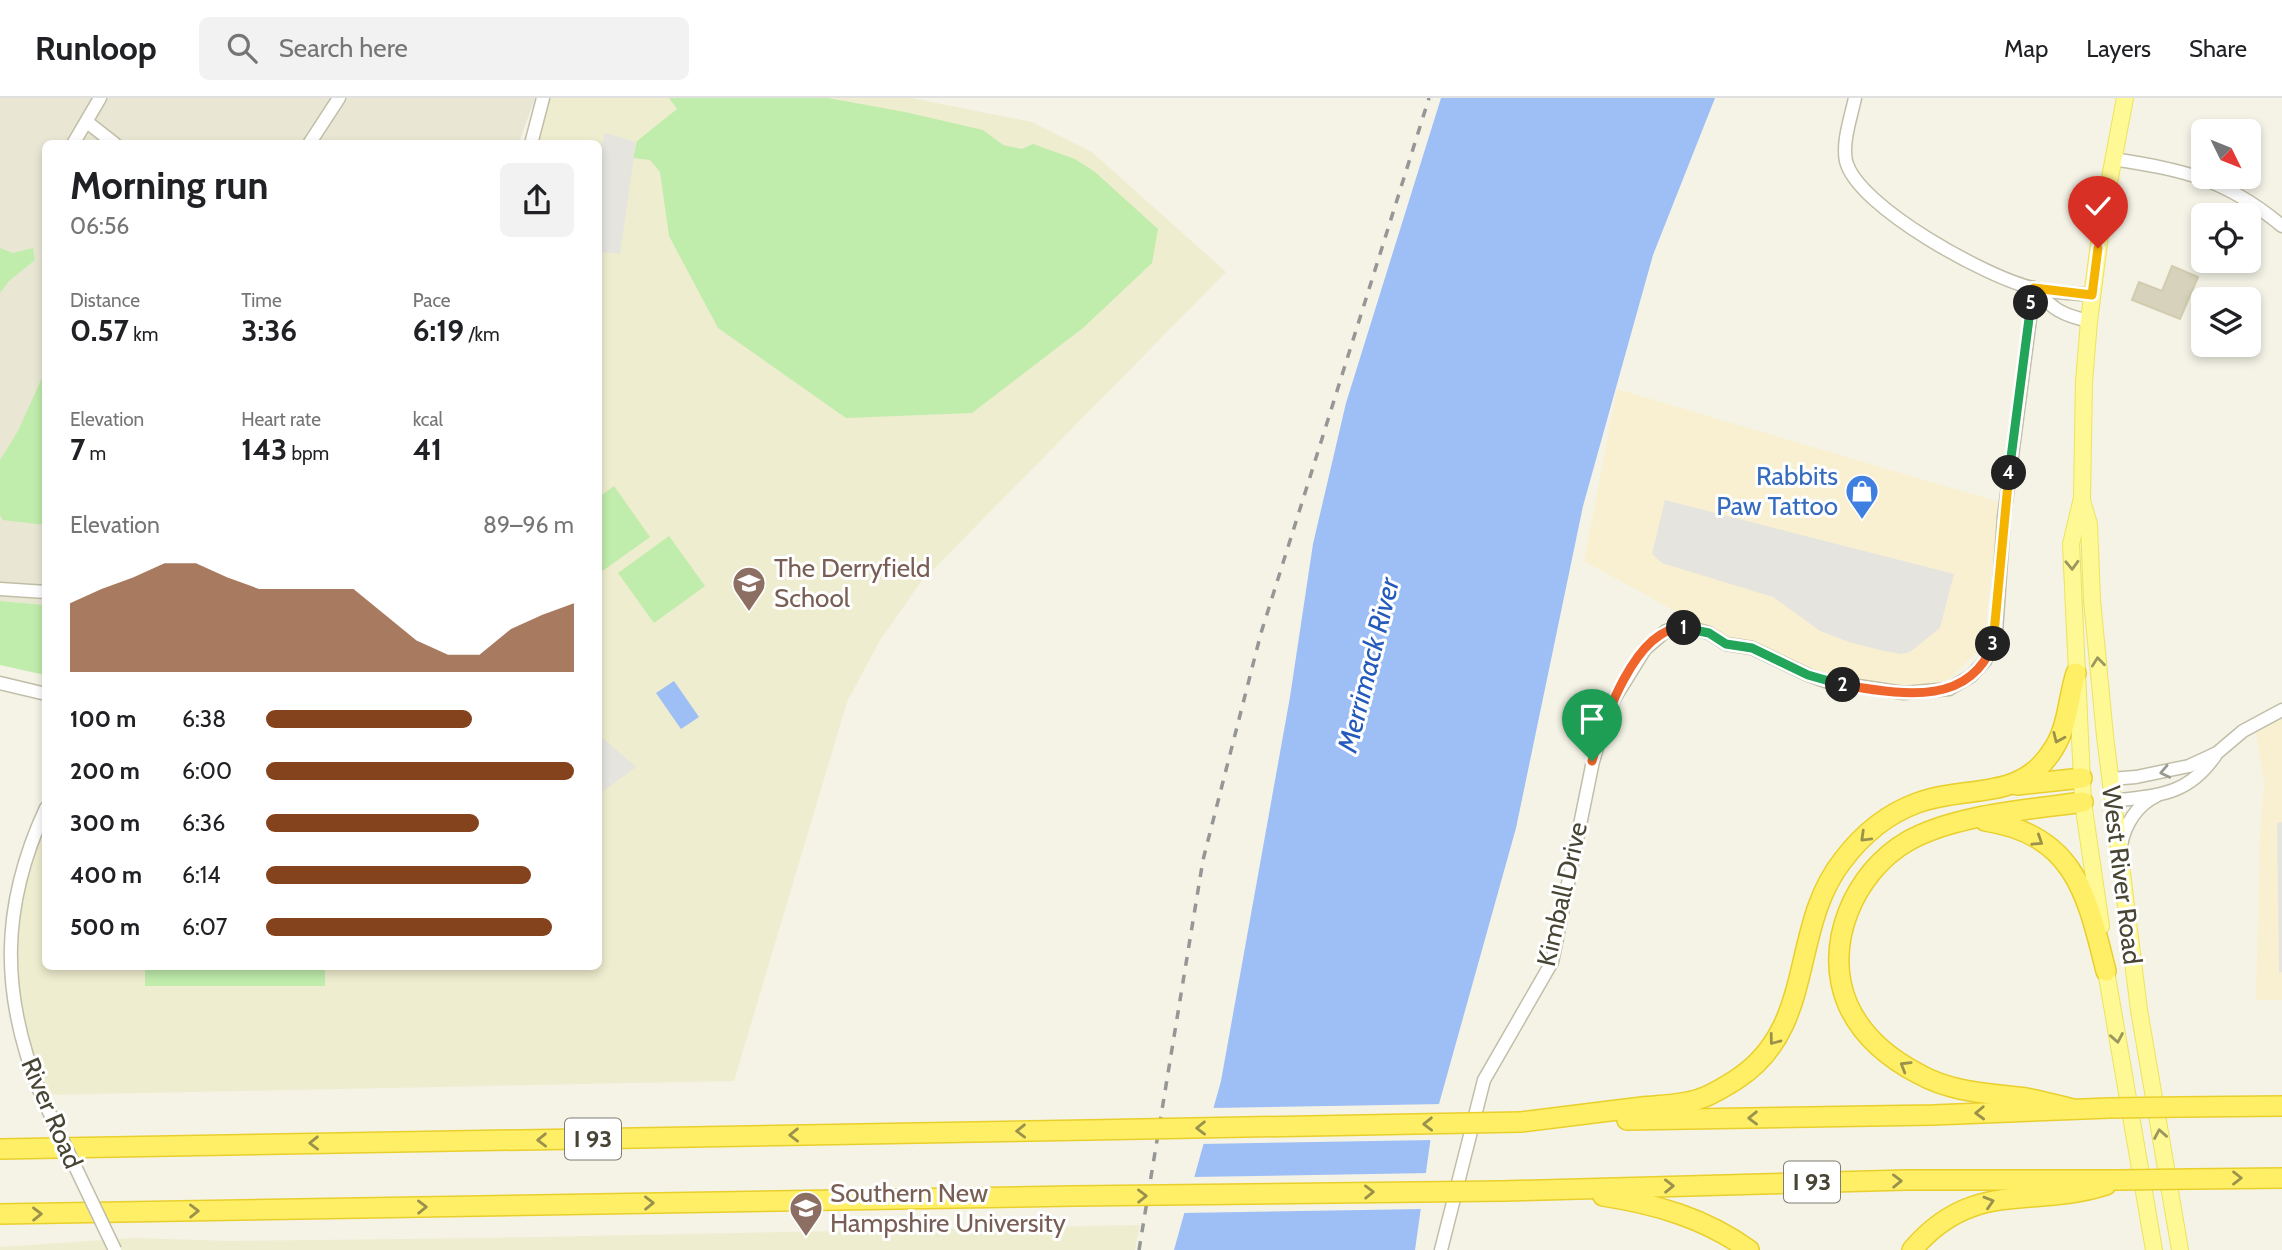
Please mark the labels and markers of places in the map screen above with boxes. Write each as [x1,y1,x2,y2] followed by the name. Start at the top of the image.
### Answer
[2068,176,2128,248] pin
[2014,286,2048,320] pin: 5
[1992,456,2026,490] pin: 4
[1716,460,1838,522] place label: Rabbits Paw Tattoo
[1843,472,1881,521] shop icon: Rabbits Paw Tattoo
[774,552,930,614] place label: The Derryfield School
[730,564,768,613] school or university icon: The Derryfield School
[1666,610,1702,646] pin: 1
[1976,626,2010,662] pin: 3
[1826,668,1860,702] pin: 2
[1562,689,1622,761] pin
[830,1177,1066,1239] place label: Southern New Hampshire University
[787,1189,825,1238] school or university icon: Southern New Hampshire University

